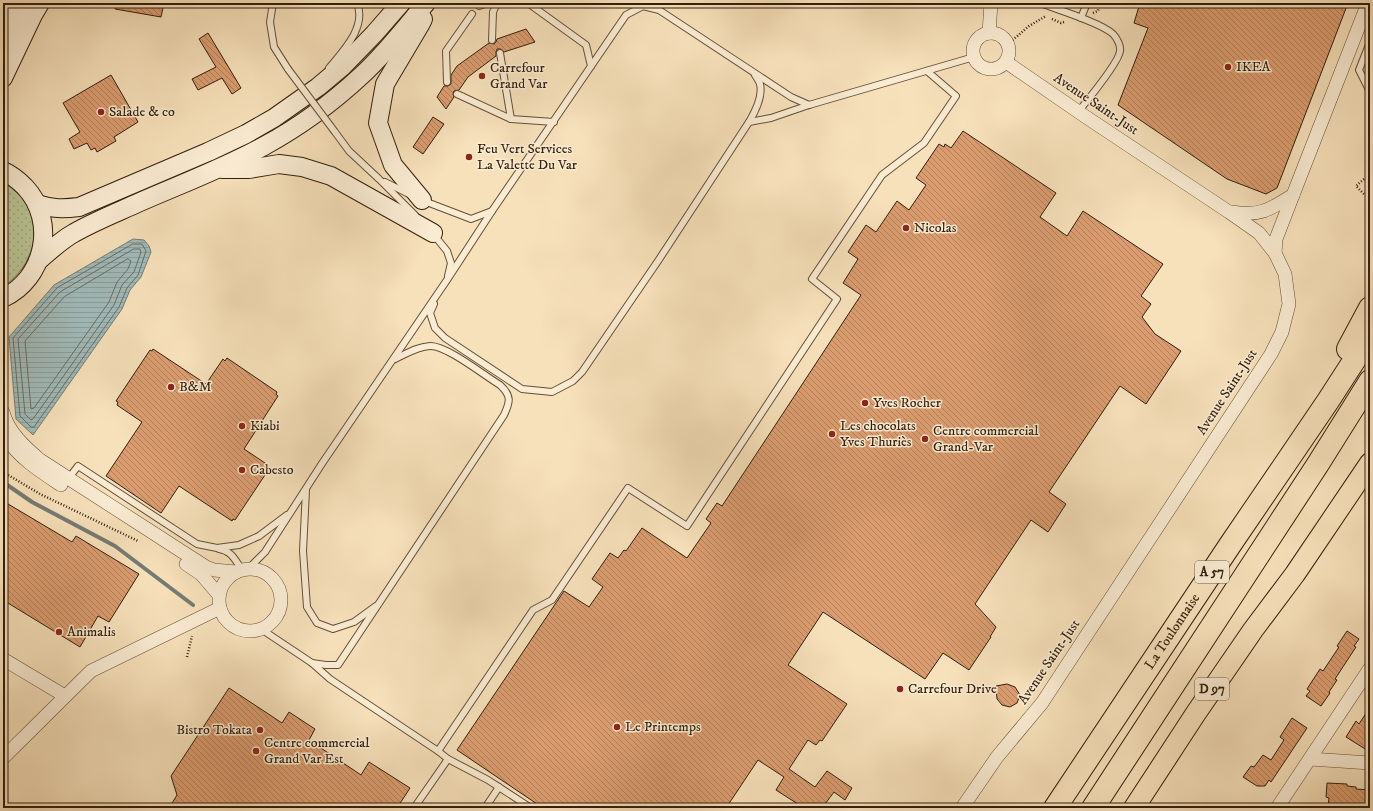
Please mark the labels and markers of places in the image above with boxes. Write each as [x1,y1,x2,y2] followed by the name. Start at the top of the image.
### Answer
[1236,58,1272,76] place label: IKEA
[490,59,548,93] place label: Carrefour Grand Var
[1223,62,1233,72] marker: IKEA
[477,71,487,81] marker: Carrefour Grand Var
[109,103,175,121] place label: Salade & co
[96,107,106,117] marker: Salade & co
[477,140,578,174] place label: Feu Vert Services La Valette Du Var
[464,152,474,162] marker: Feu Vert Services La Valette Du Var
[914,219,957,237] place label: Nicolas
[901,223,911,233] marker: Nicolas
[179,378,212,396] place label: B&M
[166,382,176,392] marker: B&M
[873,394,942,412] place label: Yves Rocher
[860,398,870,408] marker: Yves Rocher
[250,417,280,435] place label: Kiabi
[840,417,916,451] place label: Les chocolats Yves Thuriès
[237,421,247,431] marker: Kiabi
[933,422,1039,456] place label: Centre commercial Grand-Var
[827,429,837,439] marker: Les chocolats Yves Thuriès
[920,434,930,444] marker: Centre commercial Grand-Var
[250,461,294,479] place label: Cabesto
[237,465,247,475] marker: Cabesto
[67,623,116,641] place label: Animalis
[54,627,64,637] marker: Animalis
[908,680,997,698] place label: Carrefour Drive
[895,684,905,694] marker: Carrefour Drive
[625,718,701,736] place label: Le Printemps
[176,721,252,739] place label: Bistro Tokata
[612,722,622,732] marker: Le Printemps
[255,725,265,735] marker: Bistro Tokata
[264,734,370,768] place label: Centre commercial Grand Var Est
[251,746,261,756] marker: Centre commercial Grand Var Est

